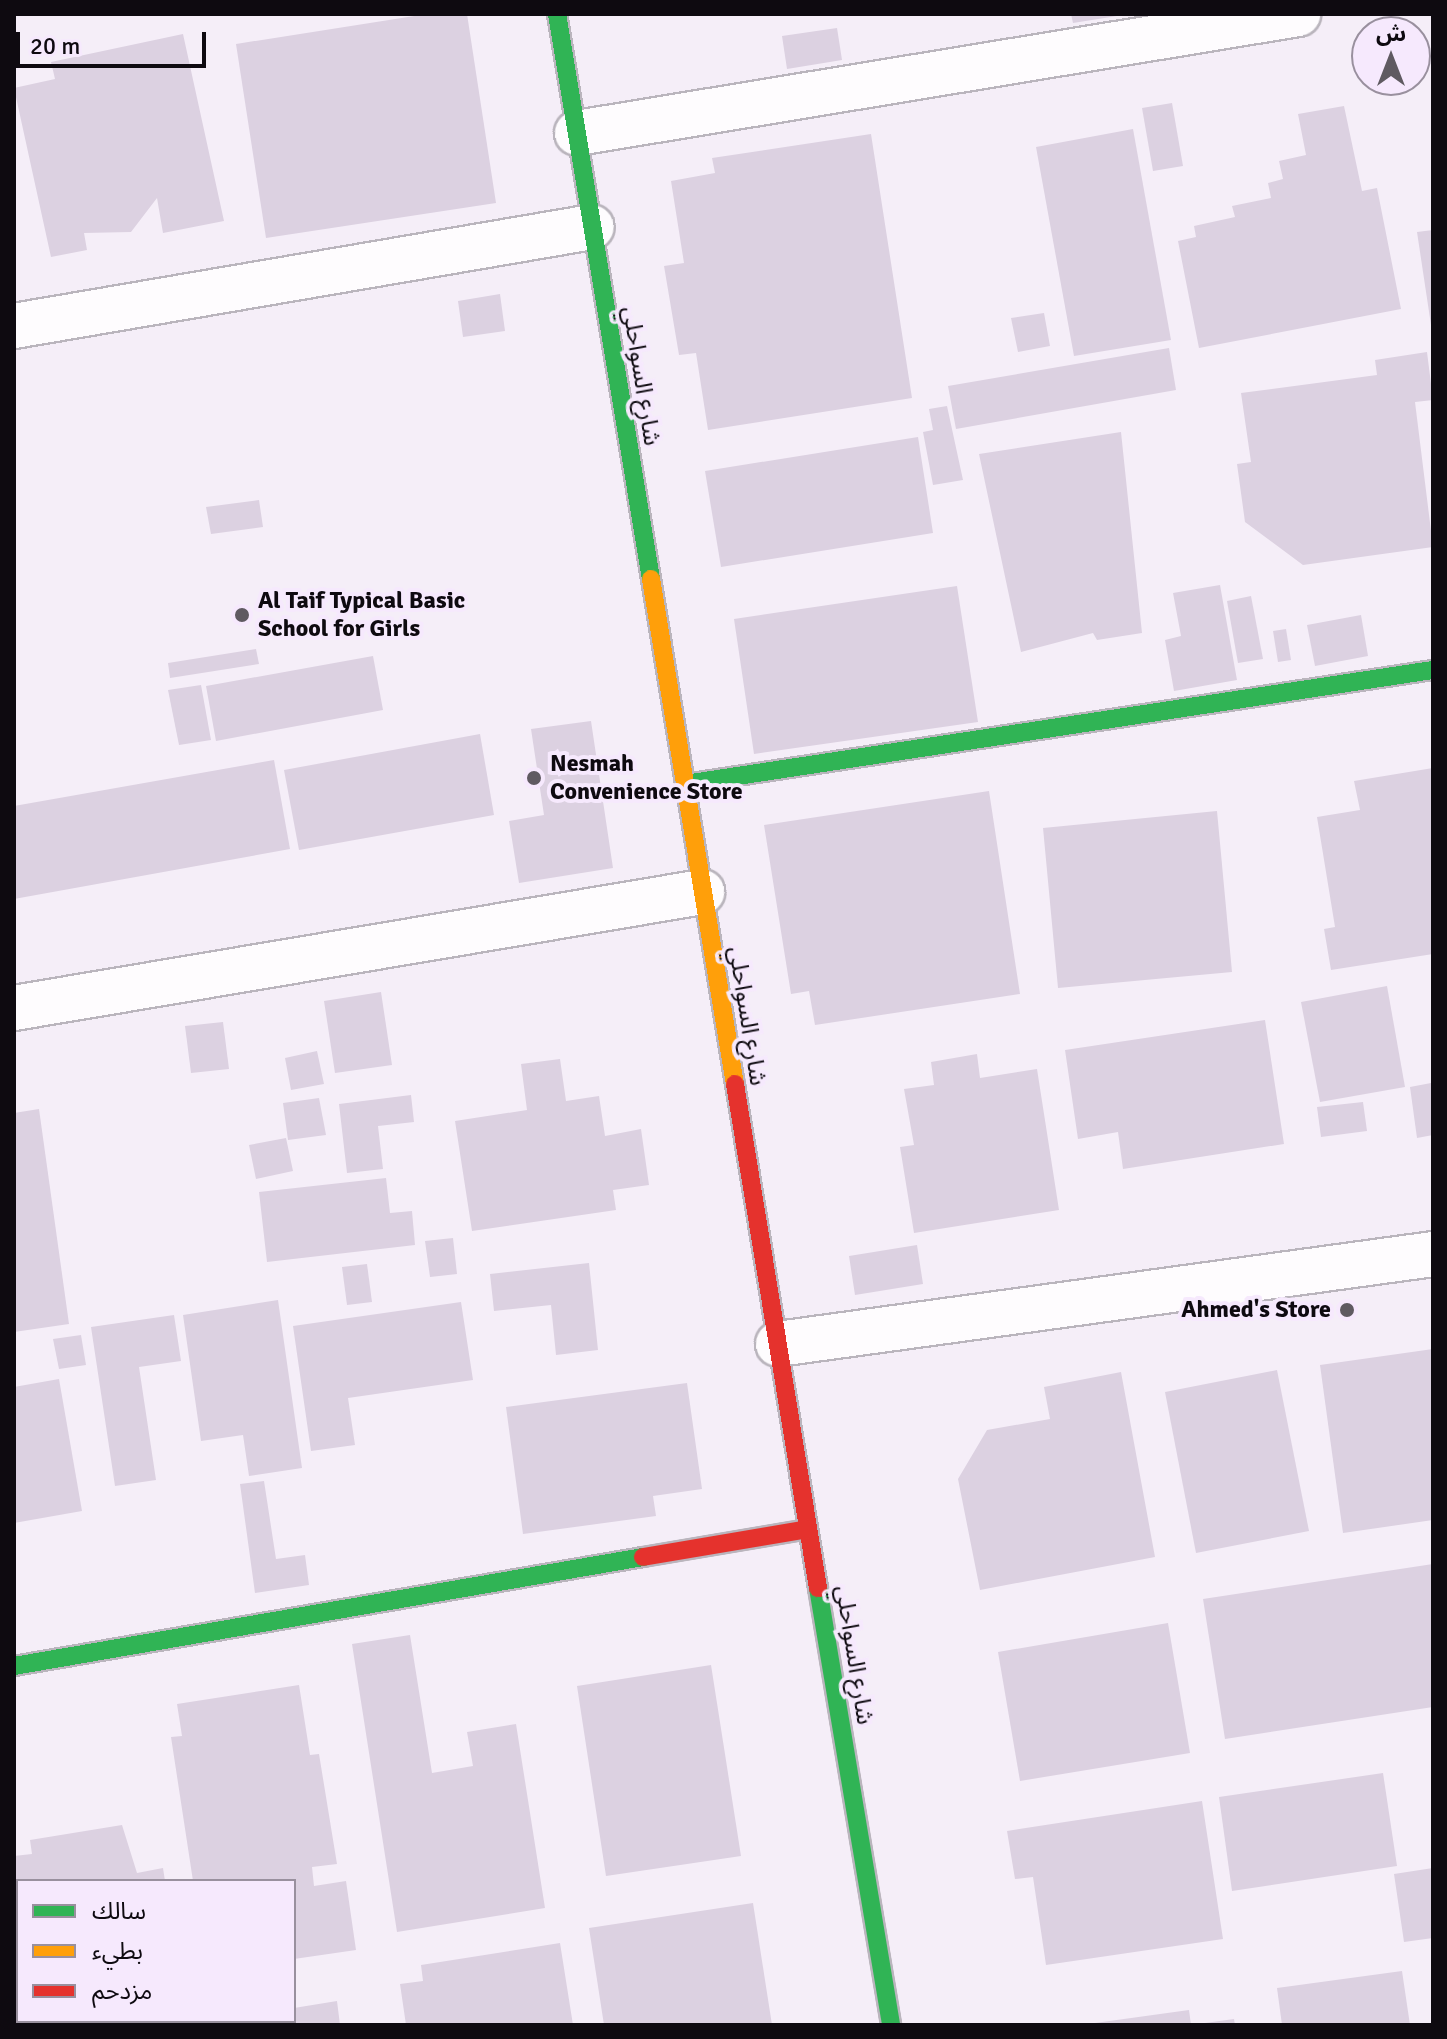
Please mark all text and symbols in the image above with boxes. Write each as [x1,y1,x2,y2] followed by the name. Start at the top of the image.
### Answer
[20,16,210,66] scale bar
[1351,16,1431,96] north arrow
[1376,20,1406,47] text: ش
[30,31,80,61] text: 20 m
[616,304,666,448] street label: شارع السواحلي
[258,587,465,643] place label: Al Taif Typical Basic School for Girls
[233,606,251,624] marker: Al Taif Typical Basic School for Girls
[550,750,743,806] place label: Nesmah Convenience Store
[525,769,543,787] marker: Nesmah Convenience Store
[722,944,772,1088] street label: شارع السواحلي
[1181,1296,1331,1324] place label: Ahmed's Store
[1338,1301,1356,1319] marker: Ahmed's Store
[829,1583,879,1727] street label: شارع السواحلي
[16,1879,296,2023] legend
[92,1896,146,1926] text: سالك
[92,1936,143,1966] text: بطيء
[92,1976,152,2006] text: مزدحم

